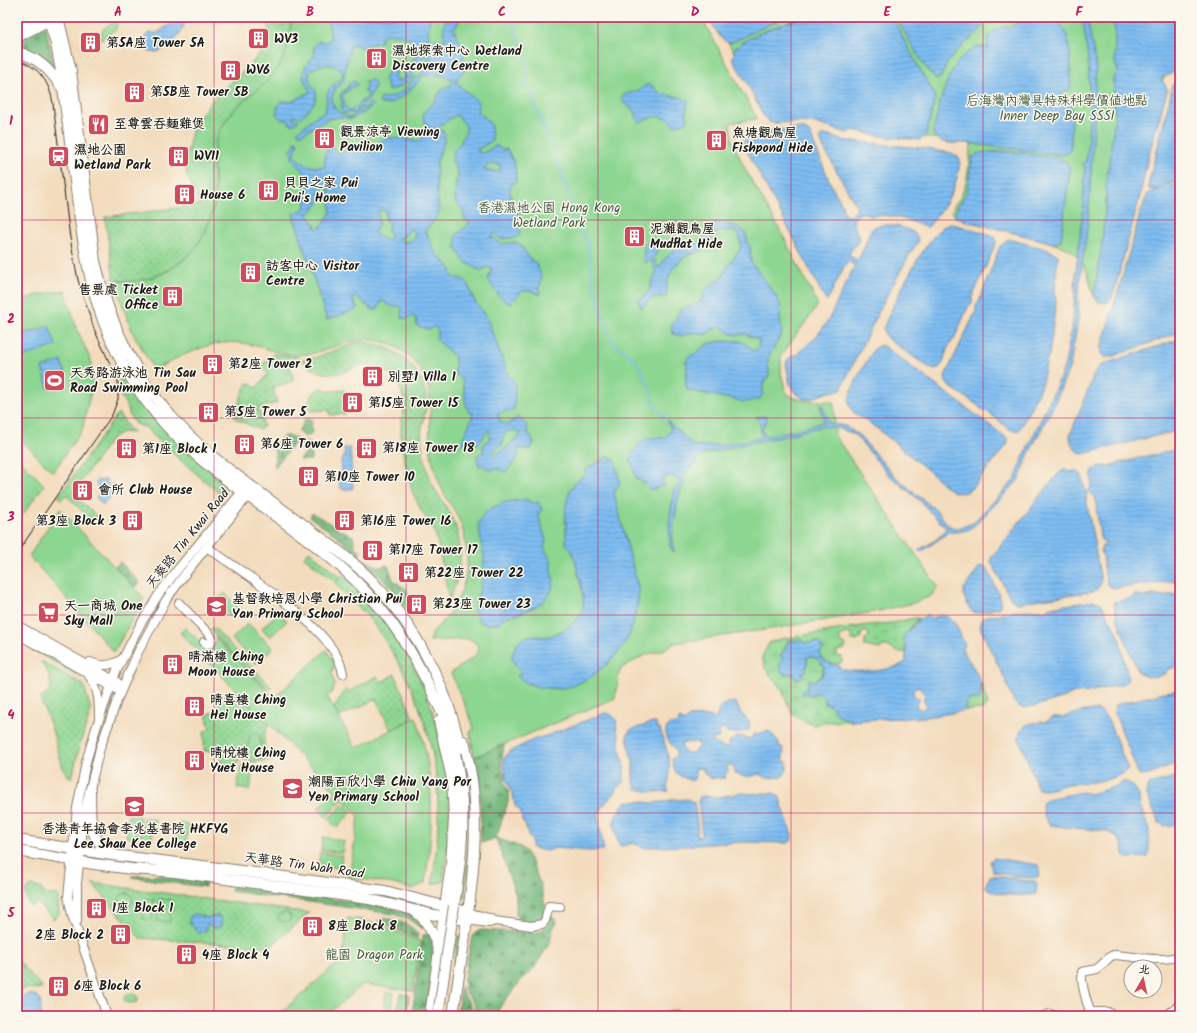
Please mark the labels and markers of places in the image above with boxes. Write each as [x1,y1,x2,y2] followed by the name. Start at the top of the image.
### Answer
[245,26,271,52] building icon: WV3
[274,29,298,50] place label: WV3
[78,30,104,56] building icon: 第5A座 Tower 5A
[106,33,205,54] place label: 第5A座 Tower 5A
[392,41,523,77] place label: 濕地探索中心 Wetland Discovery Centre
[363,45,389,71] building icon: 濕地探索中心 Wetland Discovery Centre
[217,57,243,83] building icon: WV6
[246,60,270,81] place label: WV6
[122,79,148,105] building icon: 第5B座 Tower 5B
[150,82,249,103] place label: 第5B座 Tower 5B
[86,111,112,137] restaurant icon: 至尊雲吞麵雞煲
[114,114,205,135] place label: 至尊雲吞麵雞煲
[340,122,440,158] place label: 觀景涼亭 Viewing Pavilion
[732,123,814,159] place label: 魚塘觀鳥屋 Fishpond Hide
[312,126,338,152] building icon: 觀景涼亭 Viewing Pavilion
[703,127,729,153] building icon: 魚塘觀鳥屋 Fishpond Hide
[74,140,151,176] place label: 濕地公園 Wetland Park
[166,143,192,169] building icon: WV11
[46,144,72,170] station icon: 濕地公園 Wetland Park
[194,146,219,167] place label: WV11
[284,173,358,209] place label: 貝貝之家 Pui Pui's Home
[255,177,281,203] building icon: 貝貝之家 Pui Pui's Home
[172,182,198,208] building icon: House 6
[200,185,245,206] place label: House 6
[650,219,723,255] place label: 泥灘觀鳥屋 Mudflat Hide
[621,223,647,249] building icon: 泥灘觀鳥屋 Mudflat Hide
[266,256,361,292] place label: 訪客中心 Visitor Centre
[238,260,264,286] building icon: 訪客中心 Visitor Centre
[79,280,159,316] place label: 售票處 Ticket Office
[160,284,186,310] building icon: 售票處 Ticket Office
[199,351,225,377] building icon: 第2座 Tower 2
[228,354,313,375] place label: 第2座 Tower 2
[70,363,196,399] place label: 天秀路游泳池 Tin Sau Road Swimming Pool
[360,364,386,390] building icon: 別墅1 Villa 1
[42,367,68,393] sports icon: 天秀路游泳池 Tin Sau Road Swimming Pool
[388,367,456,388] place label: 別墅1 Villa 1
[340,390,366,416] building icon: 第15座 Tower 15
[368,393,460,414] place label: 第15座 Tower 15
[195,399,221,425] building icon: 第5座 Tower 5
[224,402,308,423] place label: 第5座 Tower 5
[231,431,257,457] building icon: 第6座 Tower 6
[260,434,343,455] place label: 第6座 Tower 6
[353,435,379,461] building icon: 第18座 Tower 18
[113,436,139,462] building icon: 第1座 Block 1
[382,438,475,459] place label: 第18座 Tower 18
[142,439,216,460] place label: 第1座 Block 1
[296,464,322,490] building icon: 第10座 Tower 10
[324,467,415,488] place label: 第10座 Tower 10
[70,477,96,503] building icon: 會所 Club House
[98,480,193,501] place label: 會所 Club House
[119,508,145,534] building icon: 第3座 Block 3
[331,508,357,534] building icon: 第16座 Tower 16
[36,511,116,532] place label: 第3座 Block 3
[360,511,451,532] place label: 第16座 Tower 16
[359,537,385,563] building icon: 第17座 Tower 17
[388,540,478,561] place label: 第17座 Tower 17
[396,560,422,586] building icon: 第22座 Tower 22
[424,563,524,584] place label: 第22座 Tower 22
[232,589,403,625] place label: 基督教培恩小學 Christian Pui Yan Primary School
[404,591,430,617] building icon: 第23座 Tower 23
[203,593,229,619] school or university icon: 基督教培恩小學 Christian Pui Yan Primary School
[432,594,531,615] place label: 第23座 Tower 23
[64,596,143,632] place label: 天一商城 One Sky Mall
[36,600,62,626] supermarket icon: 天一商城 One Sky Mall
[188,647,264,683] place label: 晴滿樓 Ching Moon House
[159,651,185,677] building icon: 晴滿樓 Ching Moon House
[210,690,286,726] place label: 晴喜樓 Ching Hei House
[182,694,208,720] building icon: 晴喜樓 Ching Hei House
[210,743,286,779] place label: 晴悅樓 Ching Yuet House
[181,747,207,773] building icon: 晴悅樓 Ching Yuet House
[308,772,472,808] place label: 潮陽百欣小學 Chiu Yang Por Yen Primary School
[280,776,306,802] school or university icon: 潮陽百欣小學 Chiu Yang Por Yen Primary School
[122,794,148,820] school or university icon: 香港青年拹會李兆基書院 HKFYG Lee Shau Kee College
[42,819,228,855] place label: 香港青年拹會李兆基書院 HKFYG Lee Shau Kee College
[84,895,110,921] building icon: 1座 Block 1
[112,898,173,919] place label: 1座 Block 1
[300,913,326,939] building icon: 8座 Block 8
[328,916,397,937] place label: 8座 Block 8
[107,922,133,948] building icon: 2座 Block 2
[36,925,104,946] place label: 2座 Block 2
[174,942,200,968] building icon: 4座 Block 4
[202,945,269,966] place label: 4座 Block 4
[45,973,71,999] building icon: 6座 Block 6
[74,976,141,997] place label: 6座 Block 6

